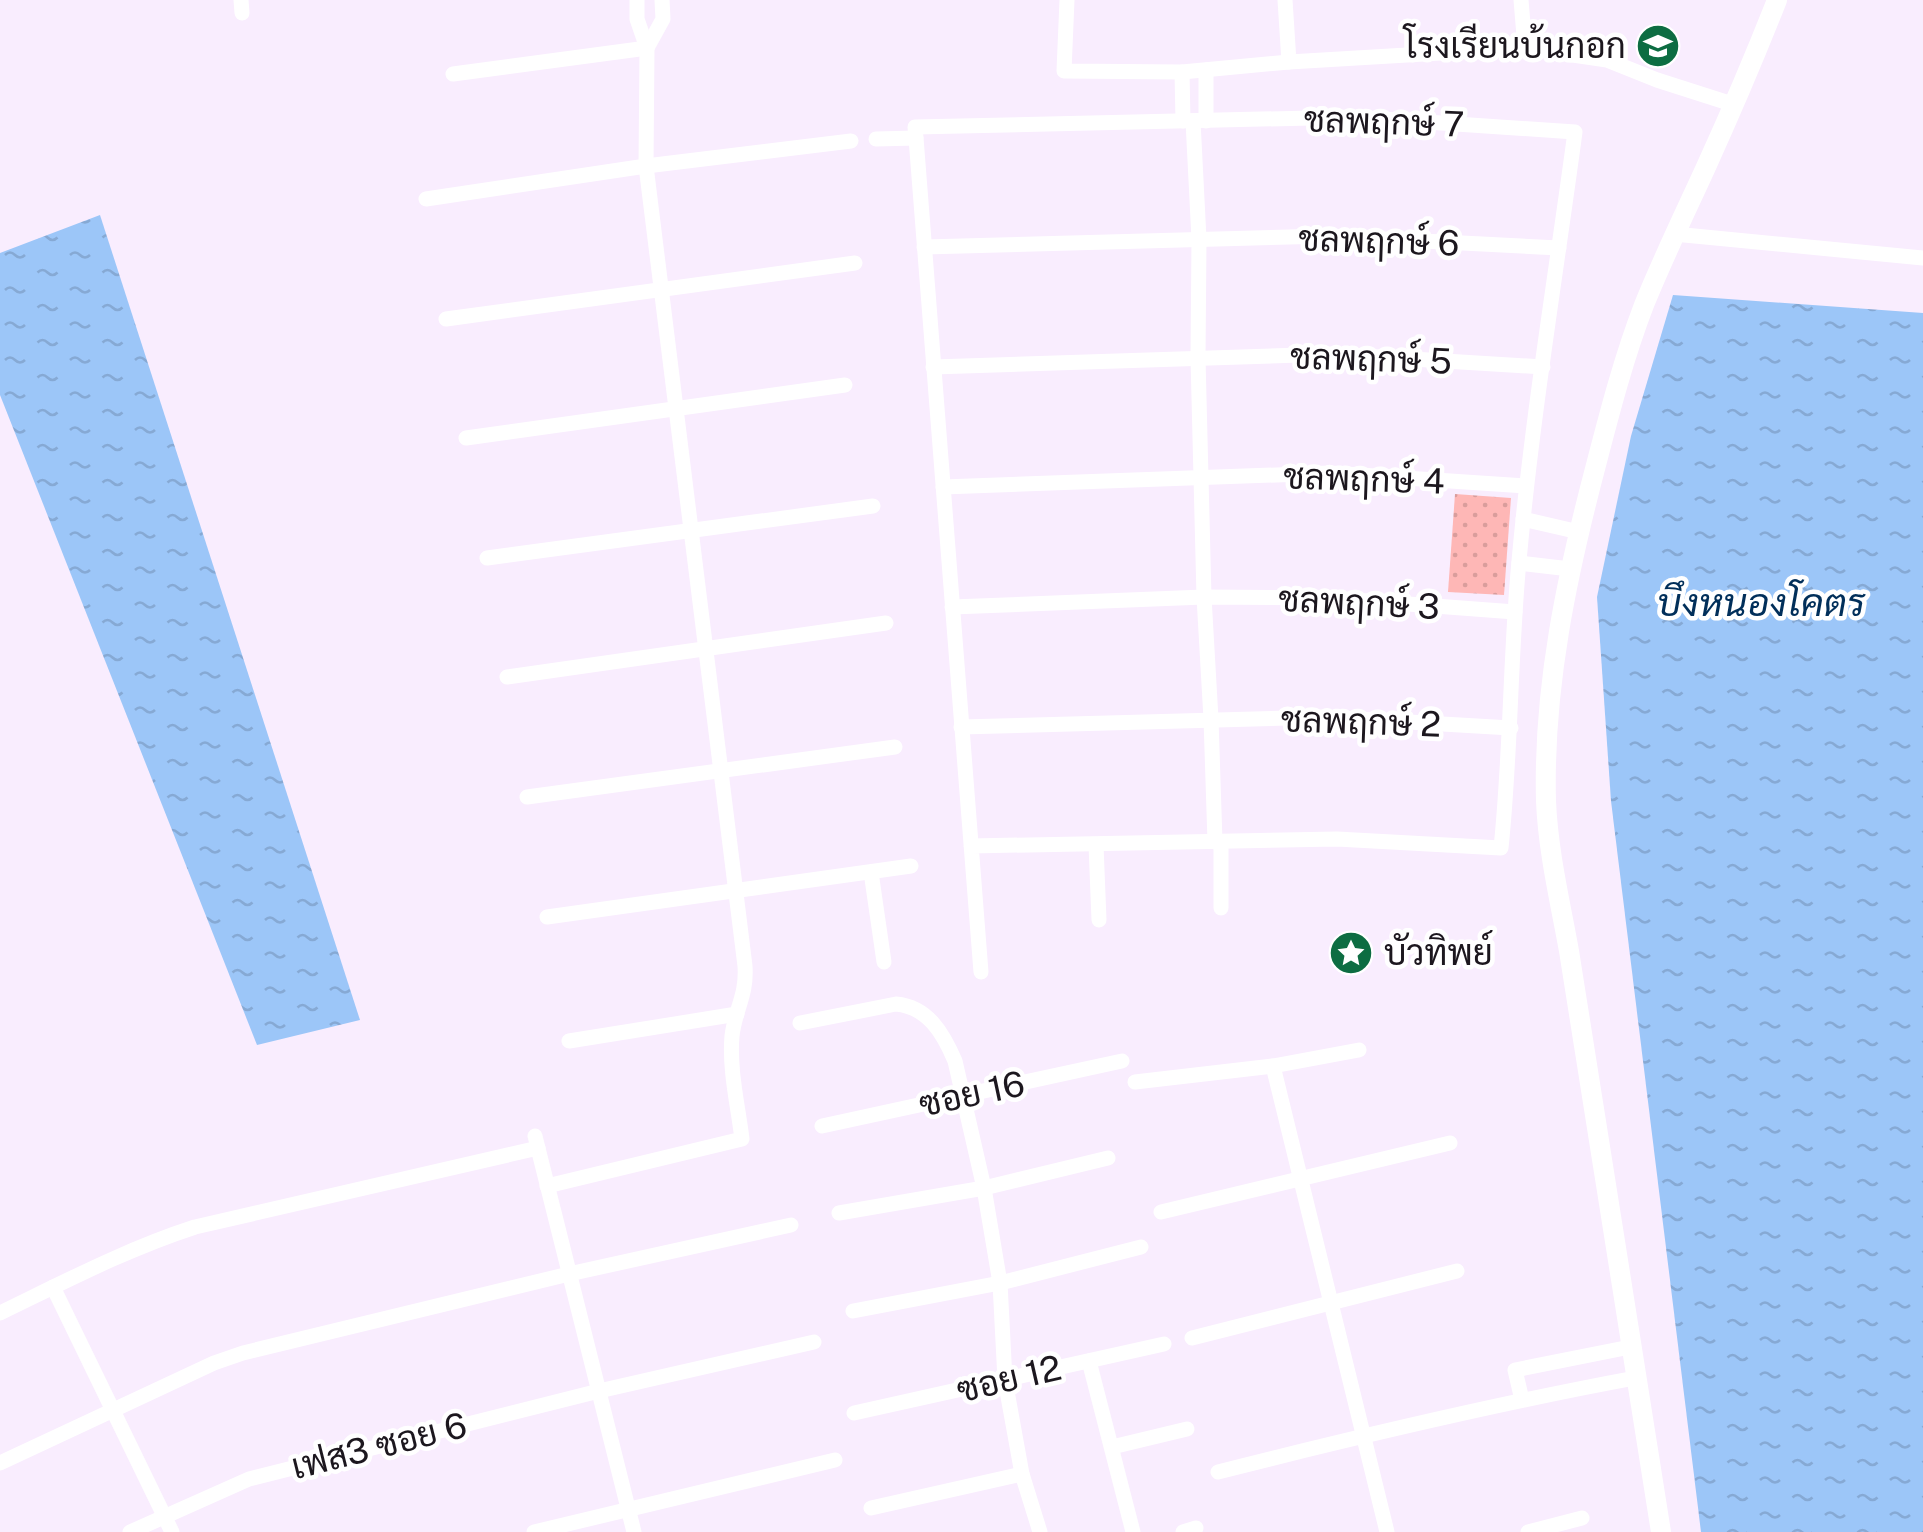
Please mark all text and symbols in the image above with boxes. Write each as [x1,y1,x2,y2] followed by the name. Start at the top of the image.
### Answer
[1402,23,1626,66] place label: โรงเรียนบ้นกอก
[1635,23,1681,69] school or university icon: โรงเรียนบ้นกอก
[1303,96,1465,146] street label: ชลพฤกษ์ 7
[1298,215,1460,265] street label: ชลพฤกษ์ 6
[1289,333,1453,383] street label: ชลพฤกษ์ 5
[1283,453,1445,503] street label: ชลพฤกษ์ 4
[1277,576,1441,628] street label: ชลพฤกษ์ 3
[1657,579,1867,625] water label: บึงหนองโคตร
[1280,696,1442,746] street label: ชลพฤกษ์ 2
[1328,930,1374,976] place icon: บัวทิพย์
[1384,930,1493,973] place label: บัวทิพย์
[915,1062,1028,1125] street label: ซอย 16
[953,1347,1065,1410] street label: ซอย 12
[287,1404,471,1487] street label: เฟส3 ซอย 6

